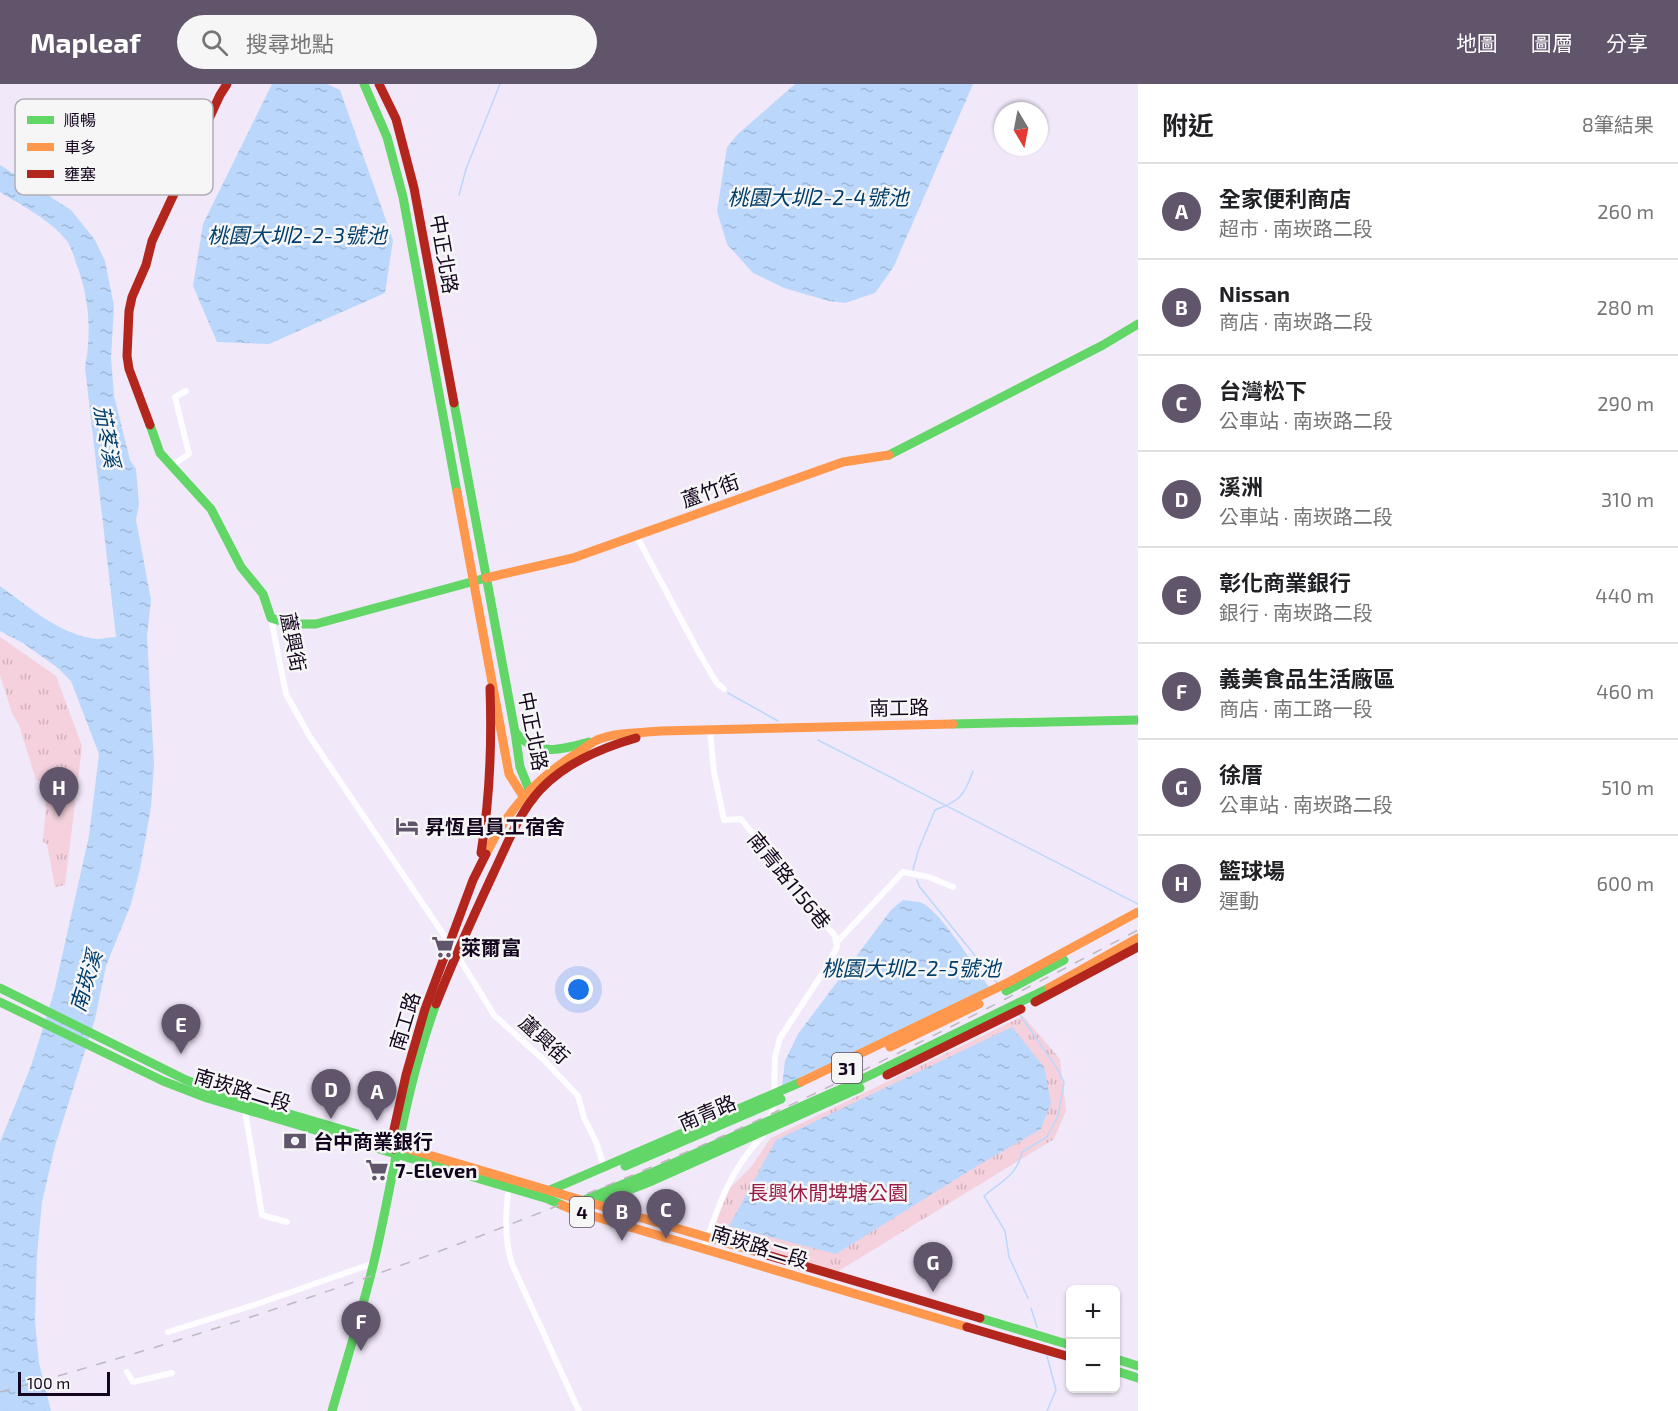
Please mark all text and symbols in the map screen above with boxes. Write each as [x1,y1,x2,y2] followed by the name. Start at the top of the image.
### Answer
[177,15,597,69] search box
[30,25,141,59] text: Mapleaf
[198,26,231,59] icon: search
[246,30,334,56] text: 搜尋地點
[1456,30,1498,55] text: 地圖
[1531,30,1573,55] text: 圖層
[1606,30,1648,55] text: 分享
[15,99,213,195] legend
[994,102,1048,156] north arrow
[1162,109,1214,140] text: 附近
[64,110,96,129] text: 順暢
[1582,112,1654,136] text: 8筆結果
[64,137,96,156] text: 車多
[64,164,96,183] text: 壅塞
[728,184,910,209] water label: 桃園大圳2-2-4號池
[1219,185,1351,211] text: 全家便利商店
[1175,199,1188,223] text: A
[1597,199,1654,223] text: 260 m
[426,213,464,295] street label: 中正北路
[1219,216,1373,240] text: 超市 · 南崁路二段
[207,222,389,247] water label: 桃園大圳2-2-3號池
[1219,280,1290,306] text: Nissan
[1175,295,1188,319] text: B
[1597,295,1654,319] text: 280 m
[1219,309,1373,333] text: 商店 · 南崁路二段
[1219,377,1307,403] text: 台灣松下
[1176,391,1187,415] text: C
[1597,391,1654,415] text: 290 m
[90,403,126,472] water label: 茄苳溪
[1219,408,1393,432] text: 公車站 · 南崁路二段
[678,468,742,512] street label: 蘆竹街
[1219,473,1263,499] text: 溪洲
[1175,487,1188,511] text: D
[1601,487,1654,511] text: 310 m
[1219,504,1393,528] text: 公車站 · 南崁路二段
[1219,569,1351,595] text: 彰化商業銀行
[1176,583,1187,607] text: E
[1595,583,1654,607] text: 440 m
[1219,600,1373,624] text: 銀行 · 南崁路二段
[276,610,312,674] street label: 蘆興街
[1219,665,1395,691] text: 義美食品生活廠區
[1176,679,1187,703] text: F
[1596,679,1654,703] text: 460 m
[515,689,553,773] street label: 中正北路
[869,694,929,720] street label: 南工路
[1219,696,1373,720] text: 商店 · 南工路一段
[1219,761,1263,787] text: 徐厝
[40,768,78,817] pin: H
[1175,775,1188,799] text: G
[1601,775,1654,799] text: 510 m
[1219,792,1393,816] text: 公車站 · 南崁路二段
[394,813,420,839] hotel icon: 昇恆昌員工宿舍
[425,814,565,838] place label: 昇恆昌員工宿舍
[744,827,836,933] street label: 南青路1156巷
[1219,857,1285,883] text: 籃球場
[1175,871,1188,895] text: H
[1596,871,1654,895] text: 600 m
[1219,888,1259,912] text: 運動
[430,934,456,960] supermarket icon: 萊爾富
[461,935,521,959] place label: 萊爾富
[64,944,107,1015] water label: 南崁溪
[821,955,1003,980] water label: 桃園大圳2-2-5號池
[564,975,593,1004] your location
[384,989,424,1053] street label: 南工路
[162,1004,201,1054] pin: E
[515,1010,575,1068] street label: 蘆興街
[832,1053,862,1083] road number: 31
[192,1063,294,1115] street label: 南崁路二段
[312,1070,350,1119] pin: D
[358,1072,397,1121] pin: A
[675,1089,739,1135] street label: 南青路
[282,1128,308,1154] bank icon: 台中商業銀行
[313,1129,433,1153] place label: 台中商業銀行
[364,1157,390,1183] supermarket icon: 7-Eleven
[395,1158,477,1182] place label: 7-Eleven
[748,1180,908,1204] park label: 長興休閒埤塘公園
[646,1190,686,1239] pin: C
[602,1192,642,1241] pin: B
[570,1197,594,1227] road number: 4
[709,1220,811,1272] street label: 南崁路二段
[914,1242,952,1292] pin: G
[1066,1285,1120,1393] map controls
[1066,1285,1120,1339] button: +
[342,1302,380,1351] pin: F
[1066,1339,1120,1393] button: −
[18,1369,110,1396] scale bar
[27,1373,70,1392] text: 100 m

